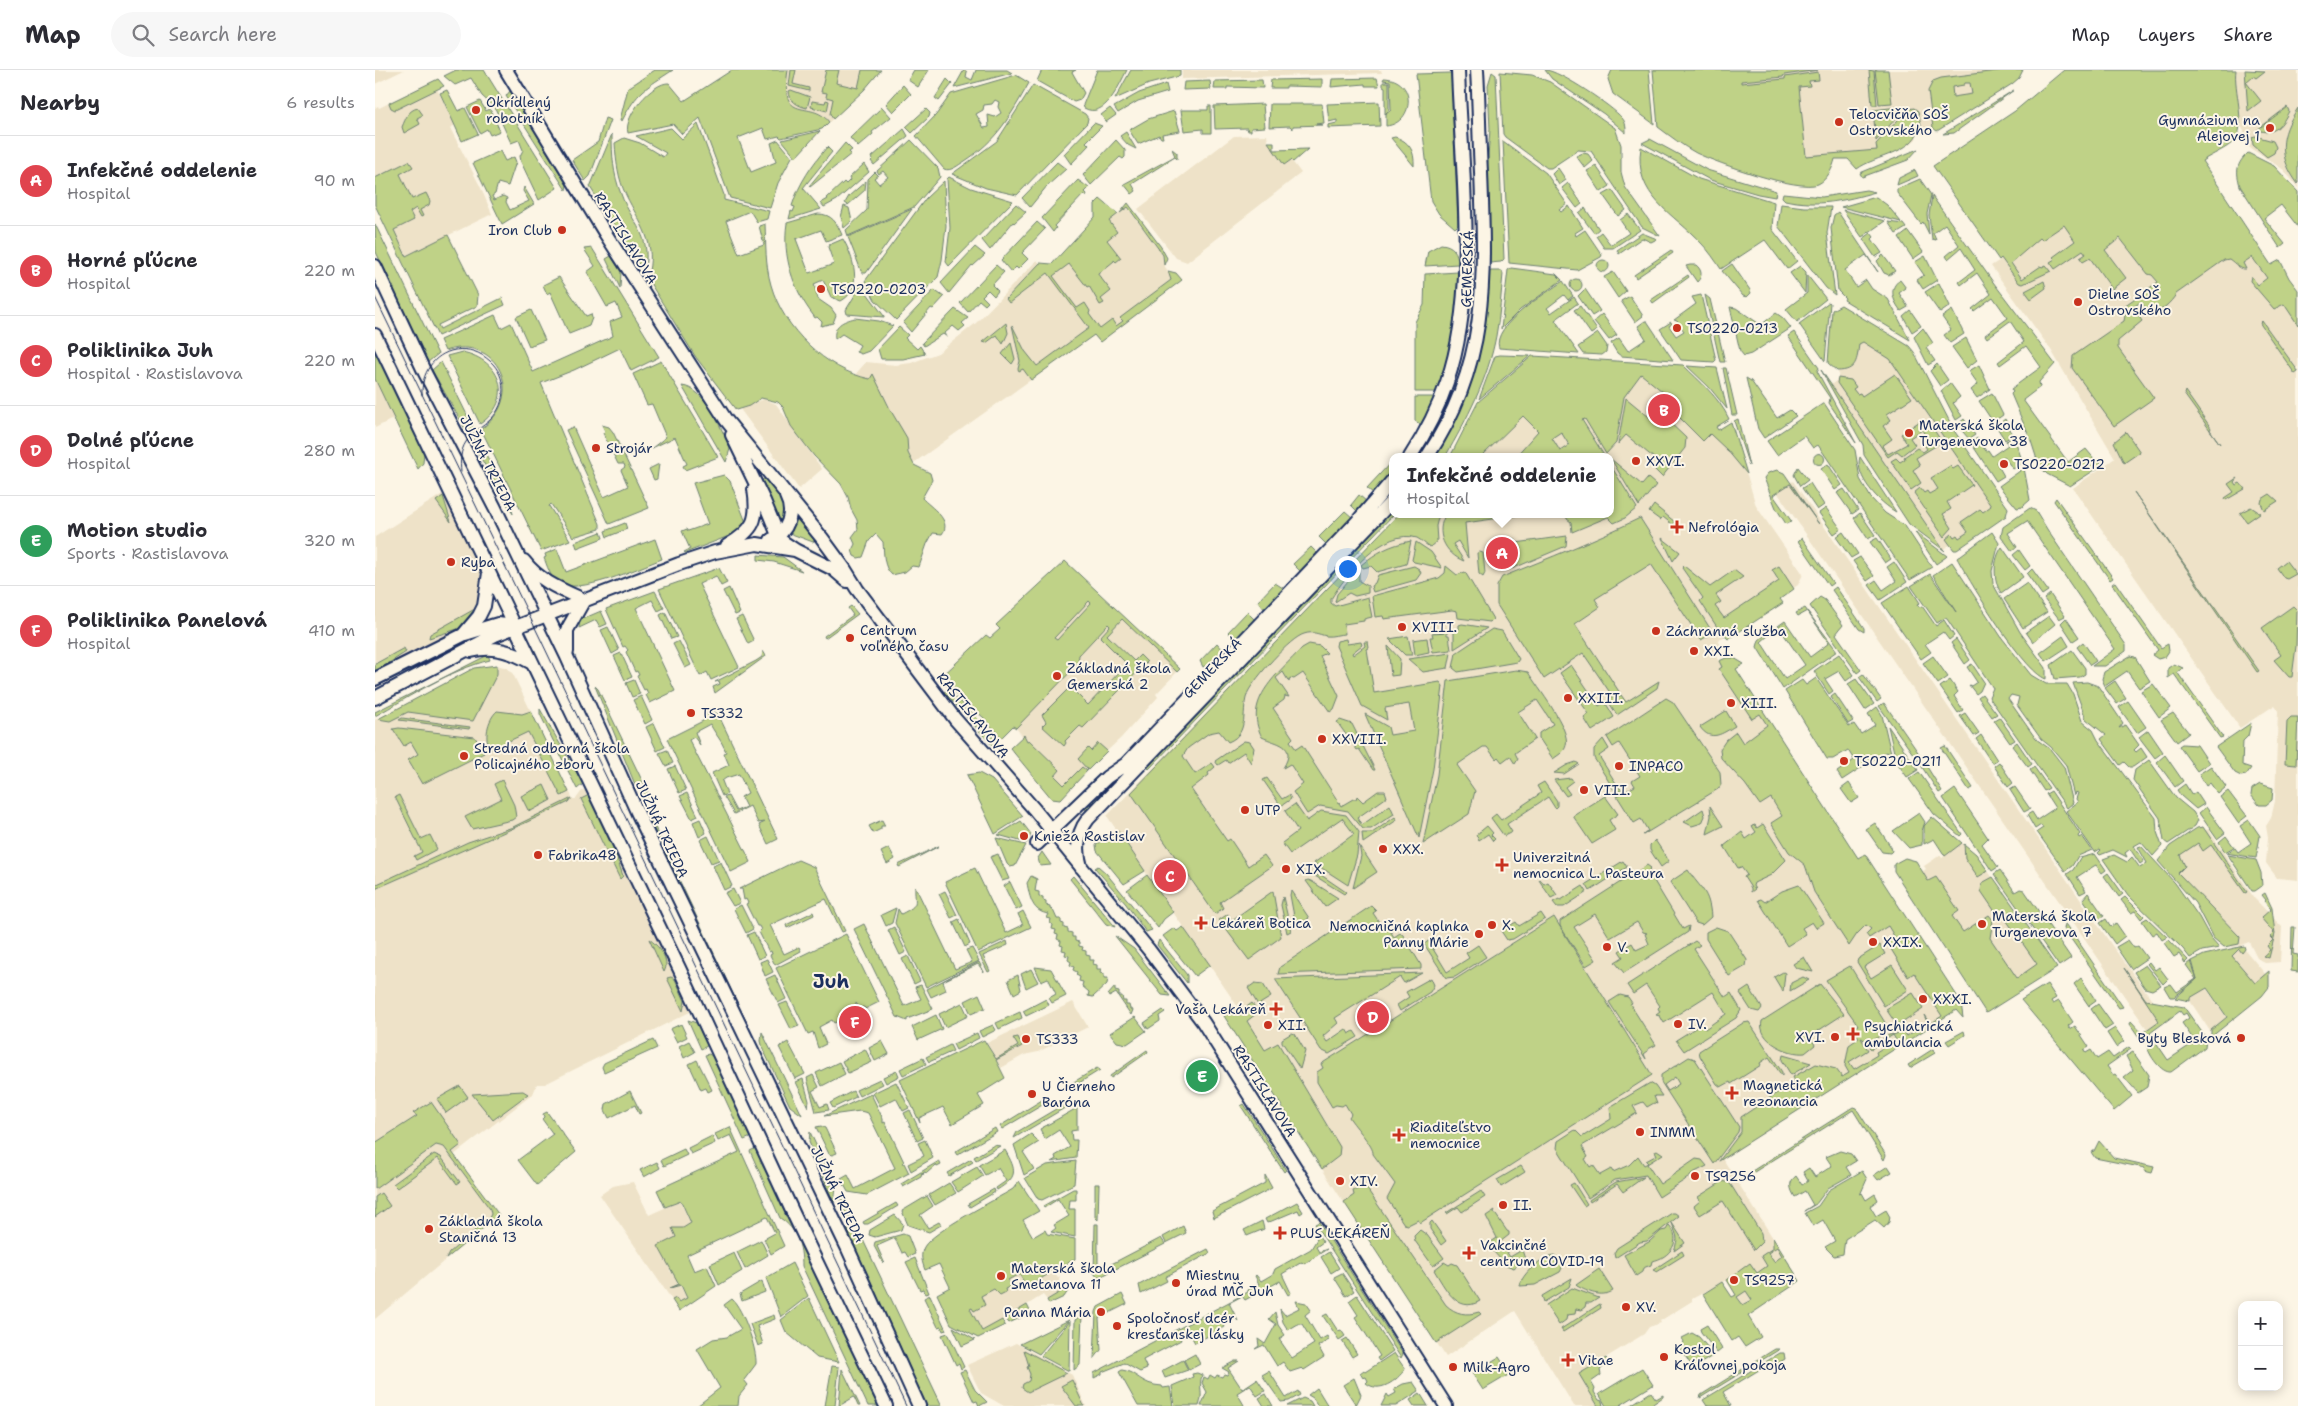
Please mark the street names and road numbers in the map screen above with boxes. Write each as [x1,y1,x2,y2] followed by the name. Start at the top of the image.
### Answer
[590,189,662,287] street label: RASTISLAVOVA
[1457,230,1477,308] street label: GEMERSKÁ
[456,412,520,514] street label: JUŽNÁ TRIEDA
[1179,634,1245,702] street label: GEMERSKÁ
[933,668,1013,762] street label: RASTISLAVOVA
[632,777,692,881] street label: JUŽNÁ TRIEDA
[1229,1042,1301,1140] street label: RASTISLAVOVA
[807,1143,869,1245] street label: JUŽNÁ TRIEDA

